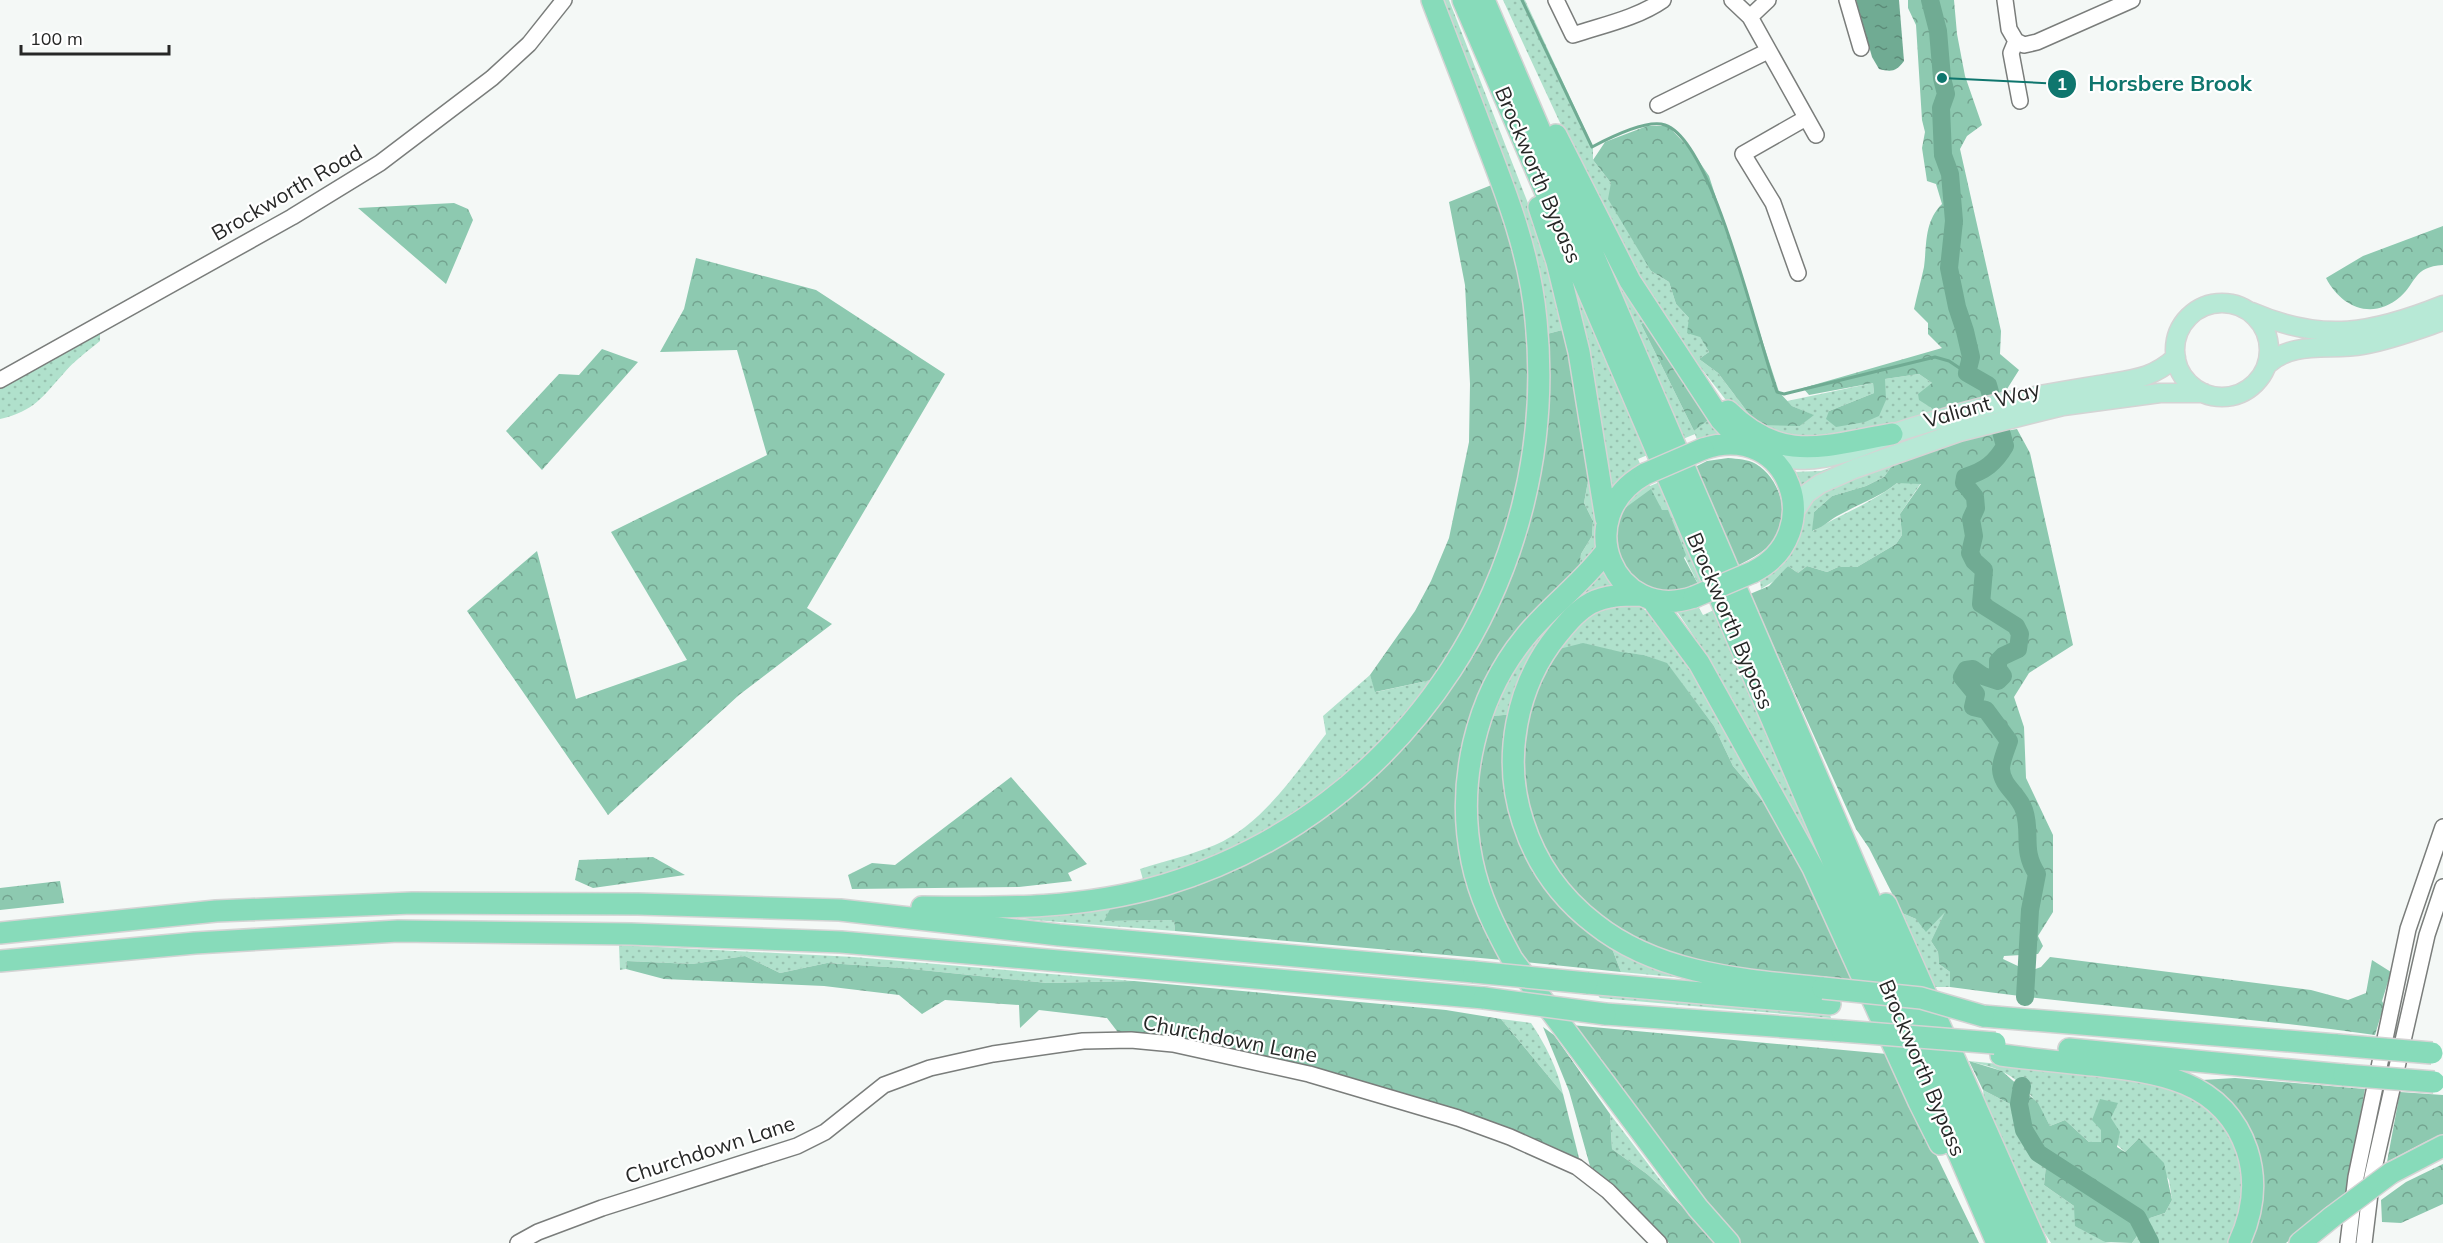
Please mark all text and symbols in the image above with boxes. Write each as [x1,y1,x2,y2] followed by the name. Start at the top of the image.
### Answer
[21,18,170,56] scale bar
[30,27,83,50] text: 100 m
[2047,64,2264,104] callout: Horsbere Brook
[2088,69,2253,97] text: Horsbere Brook
[2057,72,2067,95] text: 1
[1490,82,1588,267] street label: Brockworth Bypass
[207,138,366,246] street label: Brockworth Road
[1921,375,2043,433] street label: Valiant Way
[1682,528,1780,713] street label: Brockworth Bypass
[1874,975,1972,1160] street label: Brockworth Bypass
[1141,1008,1320,1068] street label: Churchdown Lane
[621,1109,798,1189] street label: Churchdown Lane

